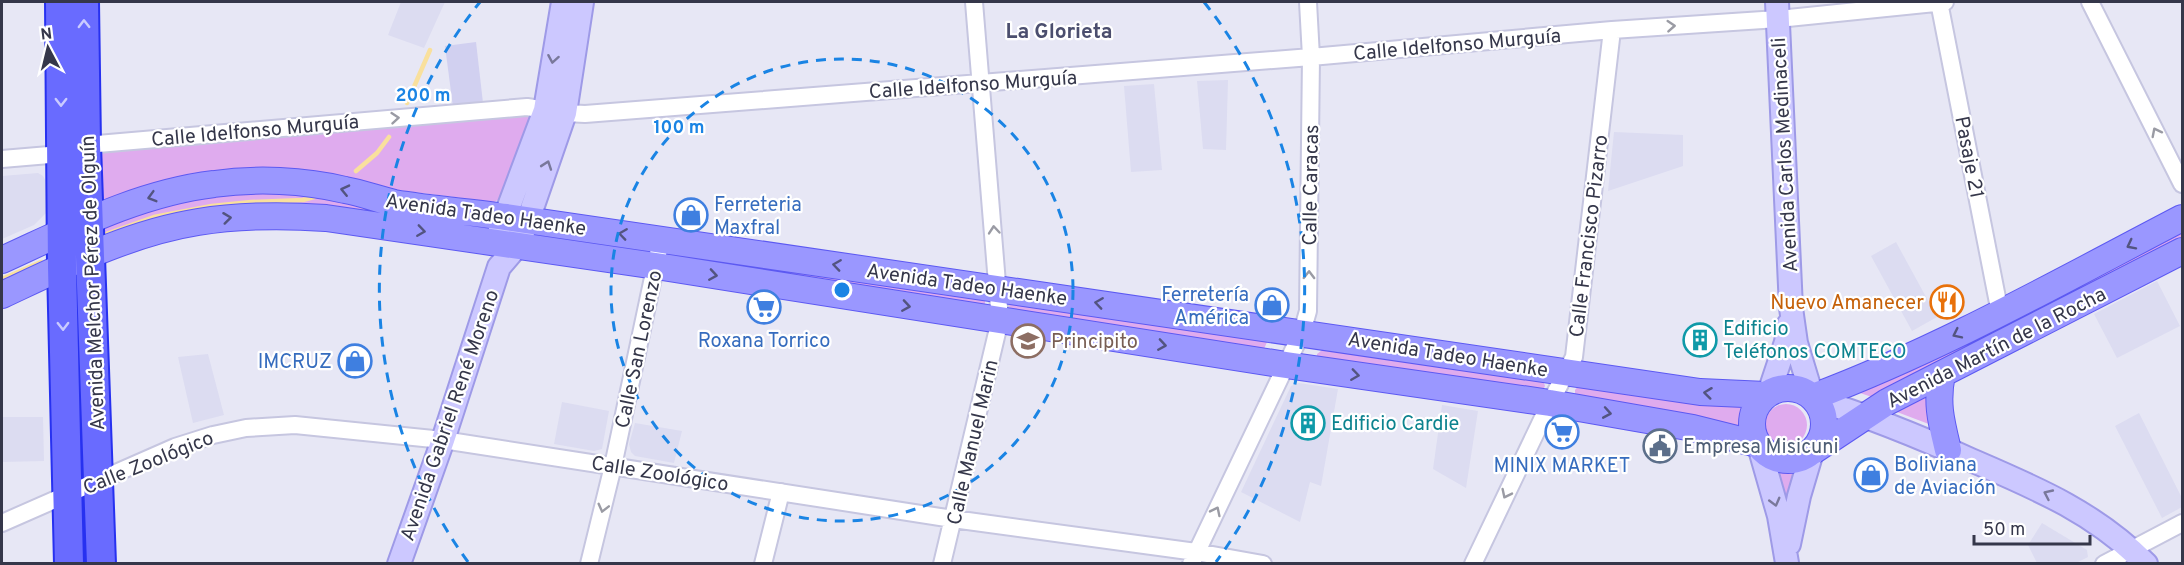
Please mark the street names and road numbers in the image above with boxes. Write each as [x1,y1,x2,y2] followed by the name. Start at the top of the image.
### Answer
[1352,24,1562,68] street label: Calle Idelfonso Murguía
[1767,37,1805,273] street label: Avenida Carlos Medinaceli
[868,66,1078,106] street label: Calle Idelfonso Murguía
[150,110,360,154] street label: Calle Idelfonso Murguía
[1947,114,1989,201] street label: Pasaje 21
[1298,124,1326,246] street label: Calle Caracas
[1565,134,1615,339] street label: Calle Francisco Pizarro
[76,135,112,431] street label: Avenida Melchor Pérez de Olguín
[384,189,588,243] street label: Avenida Tadeo Haenke
[865,259,1069,313] street label: Avenida Tadeo Haenke
[611,268,669,431] street label: Calle San Lorenzo
[1883,282,2111,415] street label: Avenida Martín de la Rocha
[396,286,506,545] street label: Avenida Gabriel René Moreno
[1346,327,1550,385] street label: Avenida Tadeo Haenke
[942,357,1006,528] street label: Calle Manuel Marin
[80,426,218,502] street label: Calle Zoológico
[589,451,730,499] street label: Calle Zoológico

